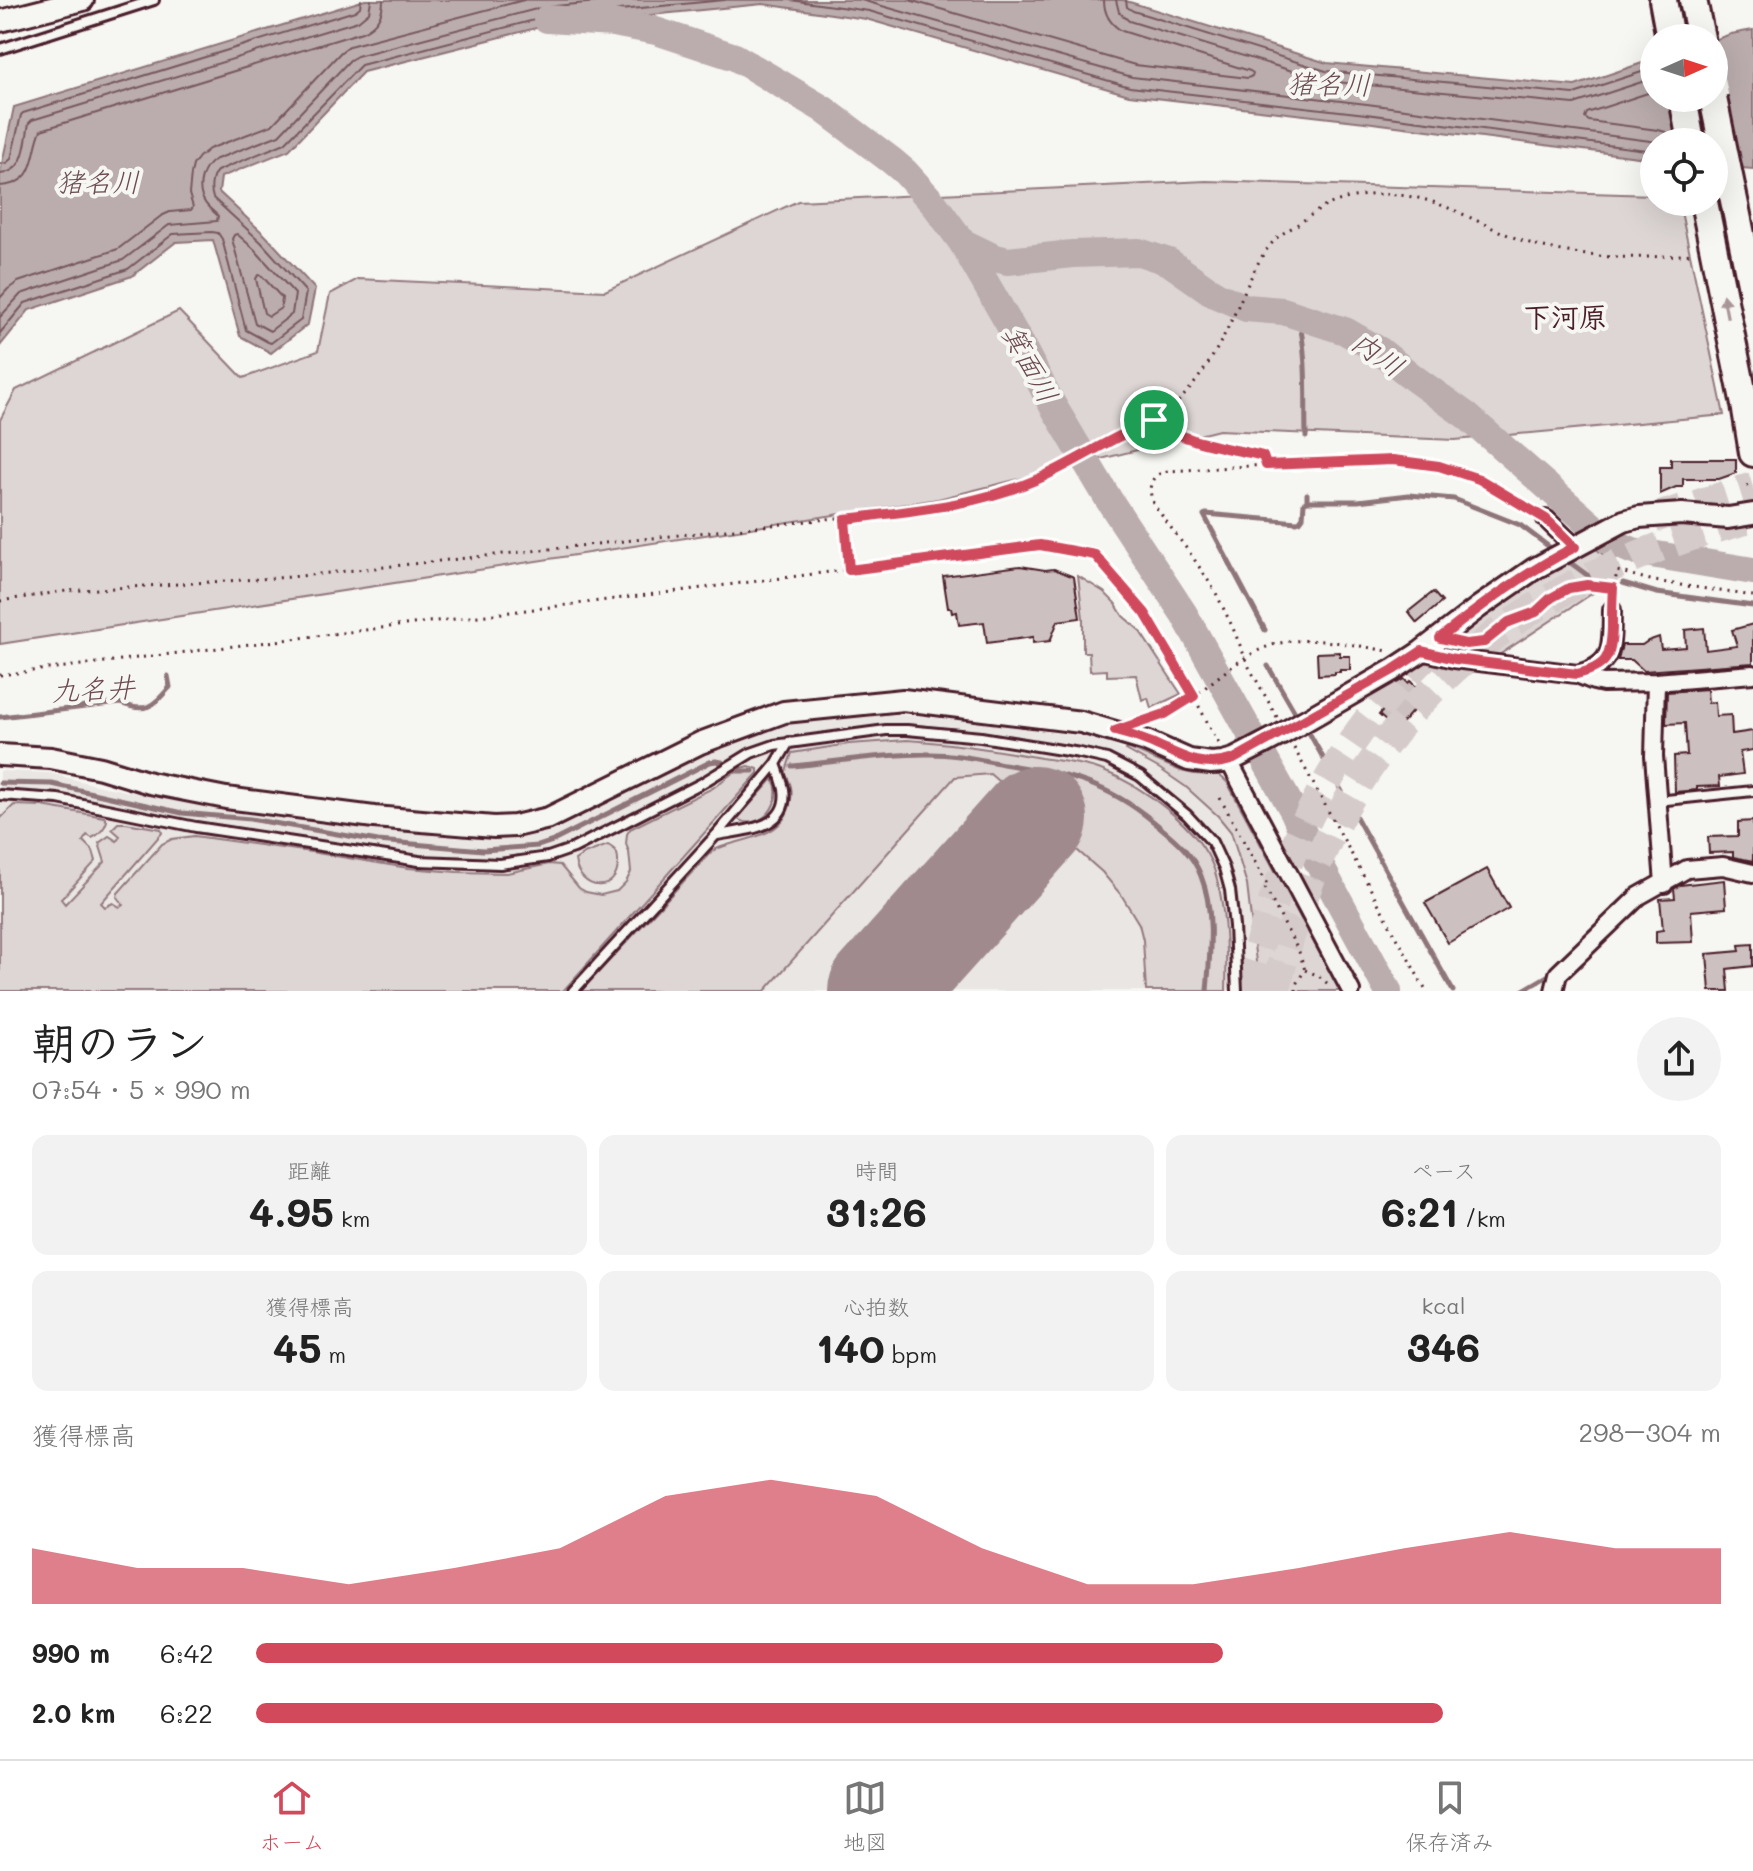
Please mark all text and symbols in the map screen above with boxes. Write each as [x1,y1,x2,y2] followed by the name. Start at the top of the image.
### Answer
[1640,24,1728,112] north arrow
[1640,24,1728,216] map controls
[1287,64,1371,102] water label: 猪名川
[1640,128,1728,216] button: locate
[56,163,140,199] water label: 猪名川
[1718,293,1731,318] one-way arrow
[1523,298,1607,334] district label: 下河原
[995,318,1067,409] water label: 箕面川
[1345,322,1412,384] water label: 内川
[1120,386,1188,454] pin
[1132,398,1176,442] icon: arrive
[50,668,137,708] water label: 九名井
[32,1013,208,1070] text: 朝のラン
[1637,1017,1721,1101] button: share
[32,1072,251,1106] text: 07:54 · 5 × 990 m
[287,1156,332,1185] text: 距離
[854,1156,899,1185] text: 時間
[1411,1156,1476,1185] text: ペース
[249,1185,334,1237] text: 4.95
[826,1185,927,1237] text: 31:26
[1381,1185,1458,1237] text: 6:21
[334,1204,370,1233] text: km
[1458,1204,1506,1233] text: /km
[1422,1291,1465,1320] text: kcal
[265,1292,354,1321] text: 獲得標高
[843,1292,910,1321] text: 心拍数
[1407,1320,1480,1372] text: 346
[273,1321,322,1373] text: 45
[816,1321,885,1373] text: 140
[322,1340,346,1369] text: m
[885,1340,937,1369] text: bpm
[1579,1415,1721,1449] text: 298–304 m
[32,1418,136,1452] text: 獲得標高
[32,1636,110,1670] text: 990 m
[160,1636,214,1670] text: 6:42
[32,1696,115,1730] text: 2.0 km
[160,1696,213,1730] text: 6:22
[259,1776,324,1856] tab: ホーム
[843,1776,887,1856] tab: 地図
[1406,1776,1494,1856] tab: 保存済み

